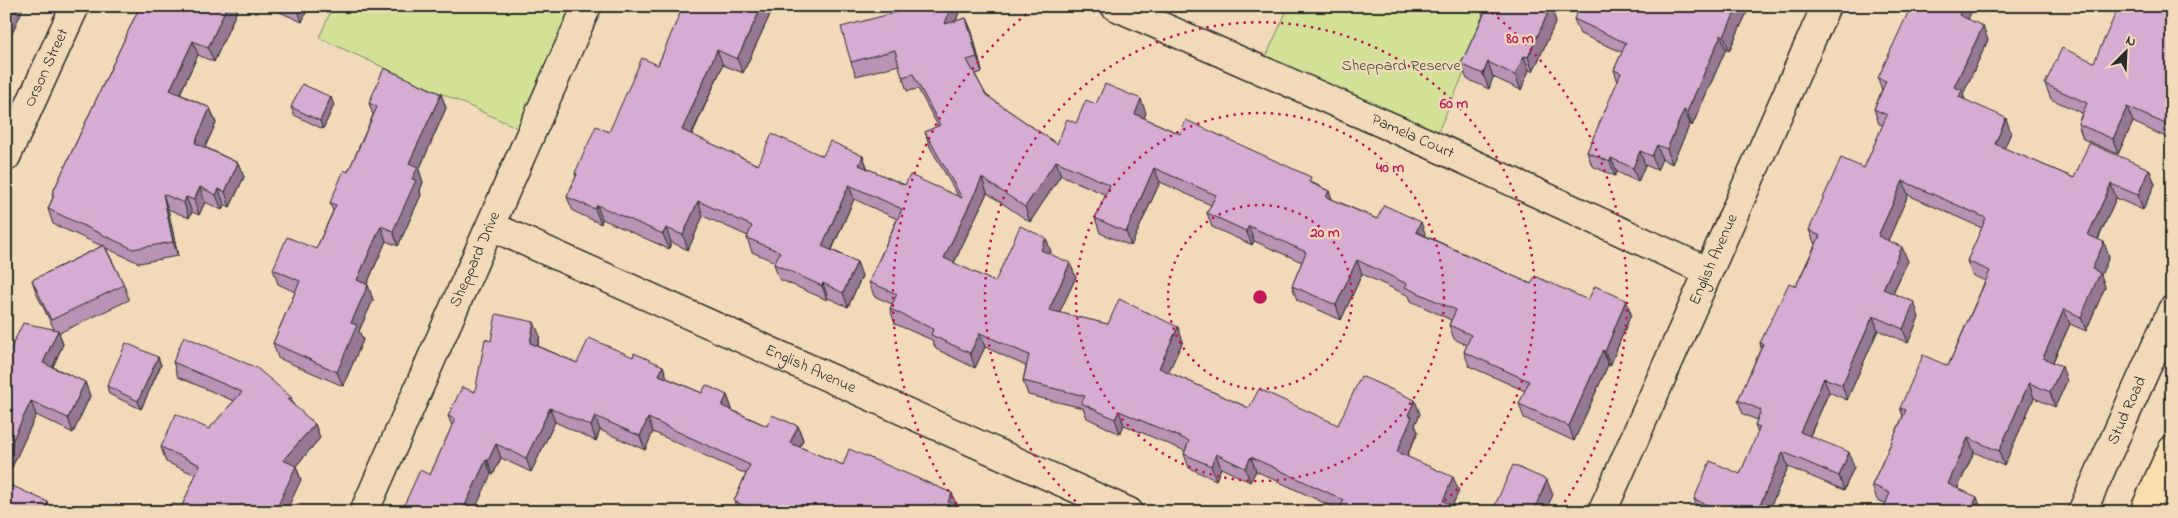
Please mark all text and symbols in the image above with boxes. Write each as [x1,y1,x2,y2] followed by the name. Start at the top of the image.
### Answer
[18,24,75,111] street label: Orson Street
[1505,28,1534,50] text: 80 m
[2100,28,2150,78] north arrow
[2122,30,2139,53] text: N
[1341,54,1461,78] park label: Sheppard Reserve
[1439,93,1469,115] text: 60 m
[1367,108,1459,166] street label: Pamela Court
[1375,157,1404,179] text: 40 m
[444,207,507,311] street label: Sheppard Drive
[1683,209,1745,309] street label: English Avenue
[1309,222,1340,244] text: 20 m
[1251,288,1269,306] centre of rings
[761,338,860,400] street label: English Avenue
[2101,373,2153,449] street label: Stud Road

